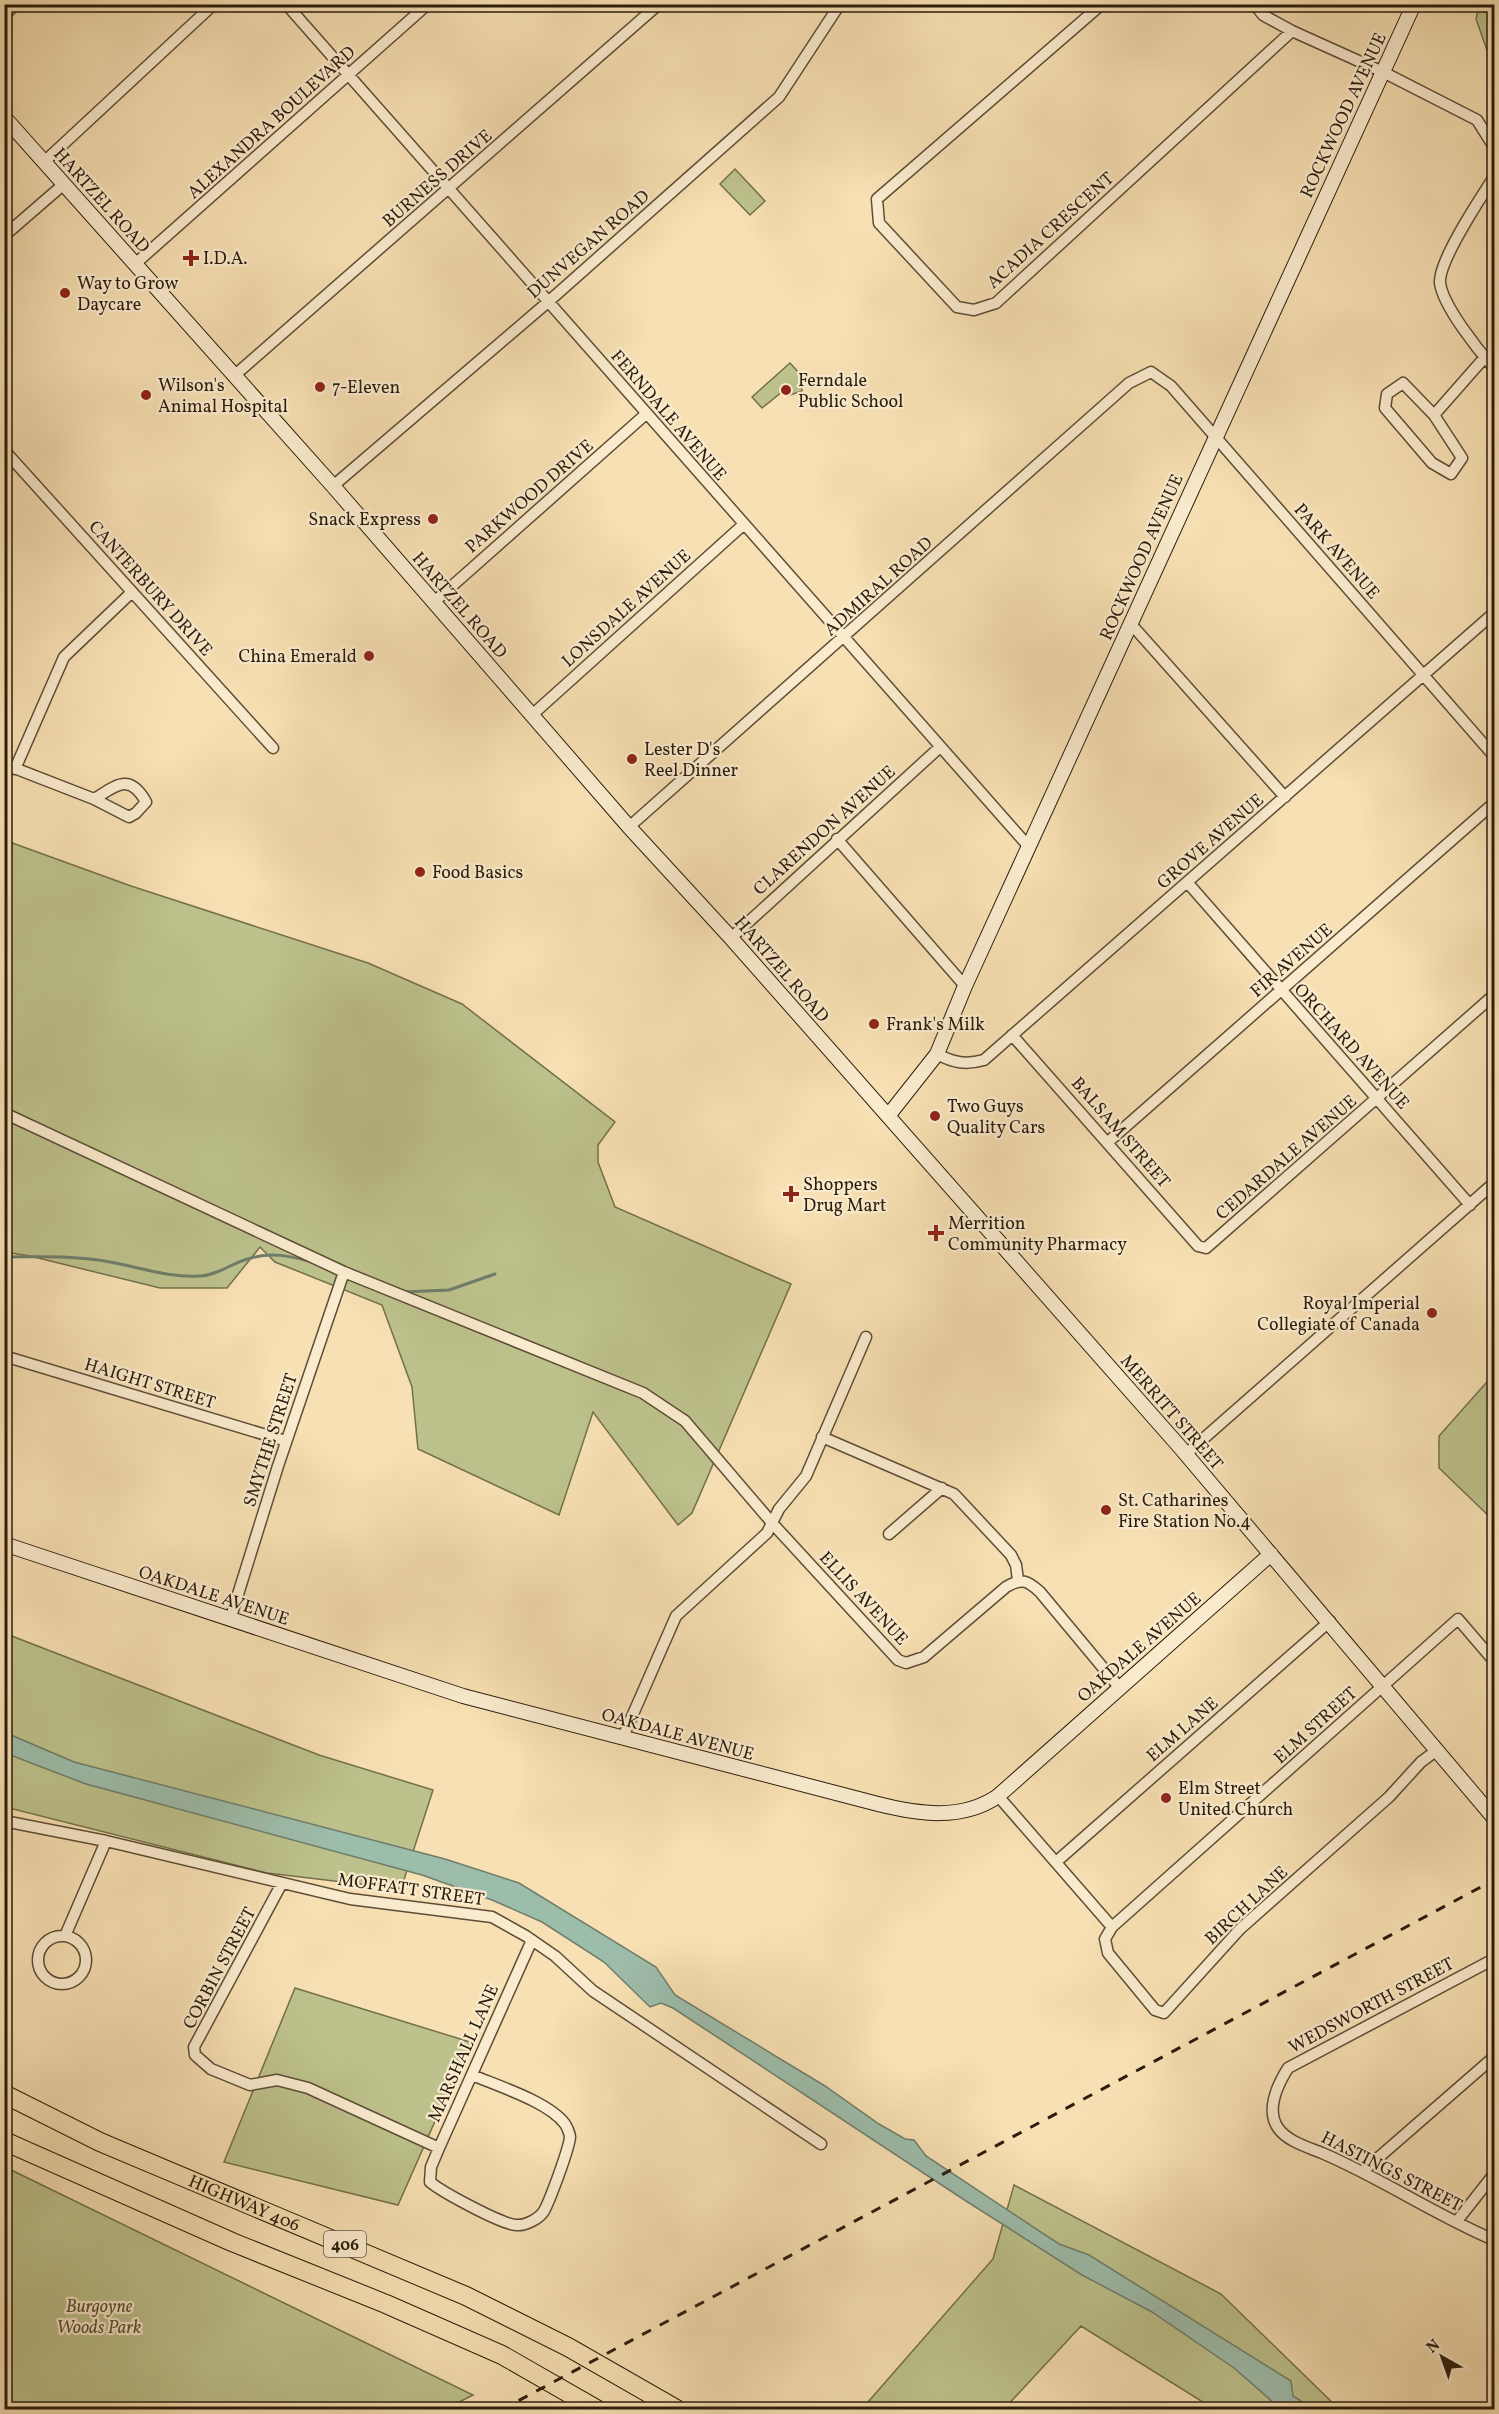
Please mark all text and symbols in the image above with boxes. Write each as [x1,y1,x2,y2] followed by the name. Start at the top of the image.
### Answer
[1295,29,1394,202] street label: ROCKWOOD AVENUE
[182,41,362,205] street label: ALEXANDRA BOULEVARD
[378,124,499,234] street label: BURNESS DRIVE
[47,143,155,259] street label: HARTZEL ROAD
[982,167,1120,295] street label: ACADIA CRESCENT
[522,185,656,305] street label: DUNVEGAN ROAD
[203,247,248,272] place label: I.D.A.
[184,251,198,265] marker: I.D.A.
[77,272,178,318] place label: Way to Grow Daycare
[58,286,72,300] marker: Way to Grow Daycare
[604,345,732,487] street label: FERNDALE AVENUE
[798,369,903,415] place label: Ferndale Public School
[158,374,288,420] place label: Wilson's Animal Hospital
[332,376,400,401] place label: 7-Eleven
[313,380,327,394] marker: 7-Eleven
[779,383,793,397] marker: Ferndale Public School
[139,388,153,402] marker: Wilson's Animal Hospital
[460,434,600,560] street label: PARKWOOD DRIVE
[1094,470,1190,645] street label: ROCKWOOD AVENUE
[1287,499,1385,606] street label: PARK AVENUE
[308,508,421,533] place label: Snack Express
[426,512,440,526] marker: Snack Express
[82,516,218,662] street label: CANTERBURY DRIVE
[819,531,939,643] street label: ADMIRAL ROAD
[557,544,697,674] street label: LONSDALE AVENUE
[405,547,512,665] street label: HARTZEL ROAD
[238,645,357,670] place label: China Emerald
[362,649,376,663] marker: China Emerald
[644,738,739,784] place label: Lester D's Reel Dinner
[625,752,639,766] marker: Lester D's Reel Dinner
[748,760,902,902] street label: CLARENDON AVENUE
[1152,788,1270,896] street label: GROVE AVENUE
[432,861,523,886] place label: Food Basics
[413,865,427,879] marker: Food Basics
[727,911,834,1029] street label: HARTZEL ROAD
[1245,918,1339,1004] street label: FIR AVENUE
[1287,978,1414,1116] street label: ORCHARD AVENUE
[886,1013,985,1038] place label: Frank's Milk
[867,1017,881,1031] marker: Frank's Milk
[1065,1072,1175,1194] street label: BALSAM STREET
[1211,1090,1363,1227] street label: CEDARDALE AVENUE
[947,1095,1045,1141] place label: Two Guys Quality Cars
[928,1109,942,1123] marker: Two Guys Quality Cars
[803,1173,886,1219] place label: Shoppers Drug Mart
[784,1187,798,1201] marker: Shoppers Drug Mart
[948,1212,1127,1258] place label: Merrition Community Pharmacy
[929,1226,943,1240] marker: Merrition Community Pharmacy
[1257,1292,1420,1338] place label: Royal Imperial Collegiate of Canada
[1425,1306,1439,1320] marker: Royal Imperial Collegiate of Canada
[1114,1350,1228,1476] street label: MERRITT STREET
[81,1353,219,1416] street label: HAIGHT STREET
[238,1370,305,1510] street label: SMYTHE STREET
[1118,1489,1251,1535] place label: St. Catharines Fire Station No.4
[1099,1503,1113,1517] marker: St. Catharines Fire Station No.4
[813,1546,913,1652] street label: ELLIS AVENUE
[135,1560,292,1633] street label: OAKDALE AVENUE
[1073,1587,1208,1709] street label: OAKDALE AVENUE
[1269,1681,1364,1770] street label: ELM STREET
[1142,1692,1225,1768] street label: ELM LANE
[599,1703,757,1768] street label: OAKDALE AVENUE
[1178,1777,1294,1823] place label: Elm Street United Church
[1159,1791,1173,1805] marker: Elm Street United Church
[1200,1861,1294,1951] street label: BIRCH LANE
[336,1868,486,1913] street label: MOFFATT STREET
[178,1903,263,2034] street label: CORBIN STREET
[1285,1952,1459,2061] street label: WEDSWORTH STREET
[423,1980,506,2127] street label: MARSHALL LANE
[1316,2126,1467,2219] street label: HASTINGS STREET
[184,2170,304,2239] street label: HIGHWAY 406
[324,2231,366,2257] road number: 406
[57,2295,141,2341] park label: Burgoyne Woods Park
[1412,2327,1472,2387] north arrow
[1422,2335,1445,2359] text: N

